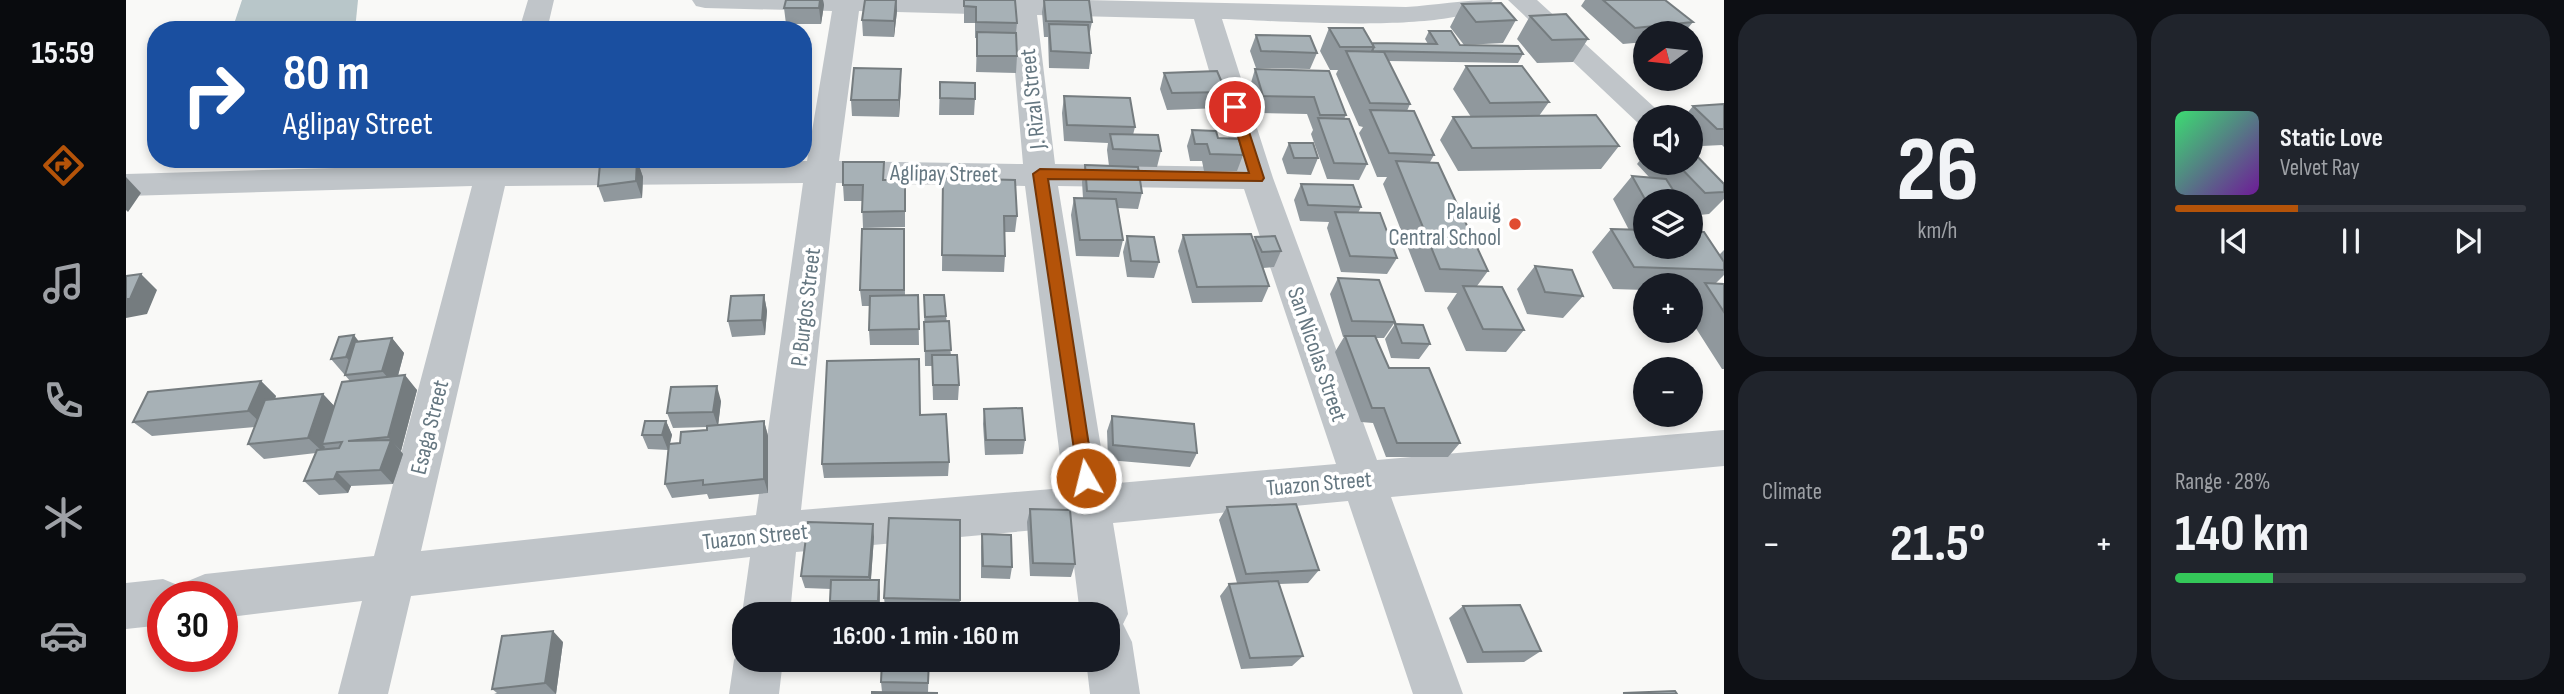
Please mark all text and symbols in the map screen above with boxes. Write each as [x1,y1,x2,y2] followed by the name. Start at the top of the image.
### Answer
[1633,21,1703,91] north arrow
[1633,21,1703,427] map controls
[31,34,95,73] text: 15:59
[283,45,370,104] text: 80 m
[1014,47,1052,152] street label: J. Rizal Street
[168,49,259,140] icon: right
[1205,77,1265,137] pin
[1216,88,1254,126] icon: arrive
[283,105,433,144] text: Aglipay Street
[1633,105,1703,175] button: sound
[1896,117,1979,226] text: 26
[2280,123,2383,154] text: Static Love
[39,141,88,190] icon: directions
[2280,154,2360,182] text: Velvet Ray
[889,159,998,189] street label: Aglipay Street
[1633,189,1703,259] button: layers
[1389,198,1501,252] place label: Palauig Central School
[1507,216,1523,232] marker: Palauig Central School
[1918,217,1957,245] text: km/h
[2215,222,2253,260] icon: previous
[2332,222,2370,260] icon: pause
[2449,222,2487,260] icon: next
[785,246,827,368] street label: P. Burgos Street
[39,259,88,308] icon: music
[1633,273,1703,343] button: +
[1281,283,1353,425] street label: San Nicolas Street
[1633,357,1703,427] button: −
[39,376,88,425] icon: phone
[405,377,455,477] street label: Esaga Street
[1049,441,1123,515] position arrow
[1265,465,1373,503] street label: Tuazon Street
[2175,468,2270,496] text: Range · 28%
[1762,478,1822,506] text: Climate
[39,493,88,542] icon: climate
[2175,503,2309,566] text: 140 km
[1890,513,1985,576] text: 21.5°
[701,518,809,556] street label: Tuazon Street
[1762,522,1781,567] text: −
[2094,522,2113,567] text: +
[147,581,238,672] speed limit sign: 30
[39,611,88,660] icon: car
[833,621,1019,652] text: 16:00 · 1 min · 160 m

